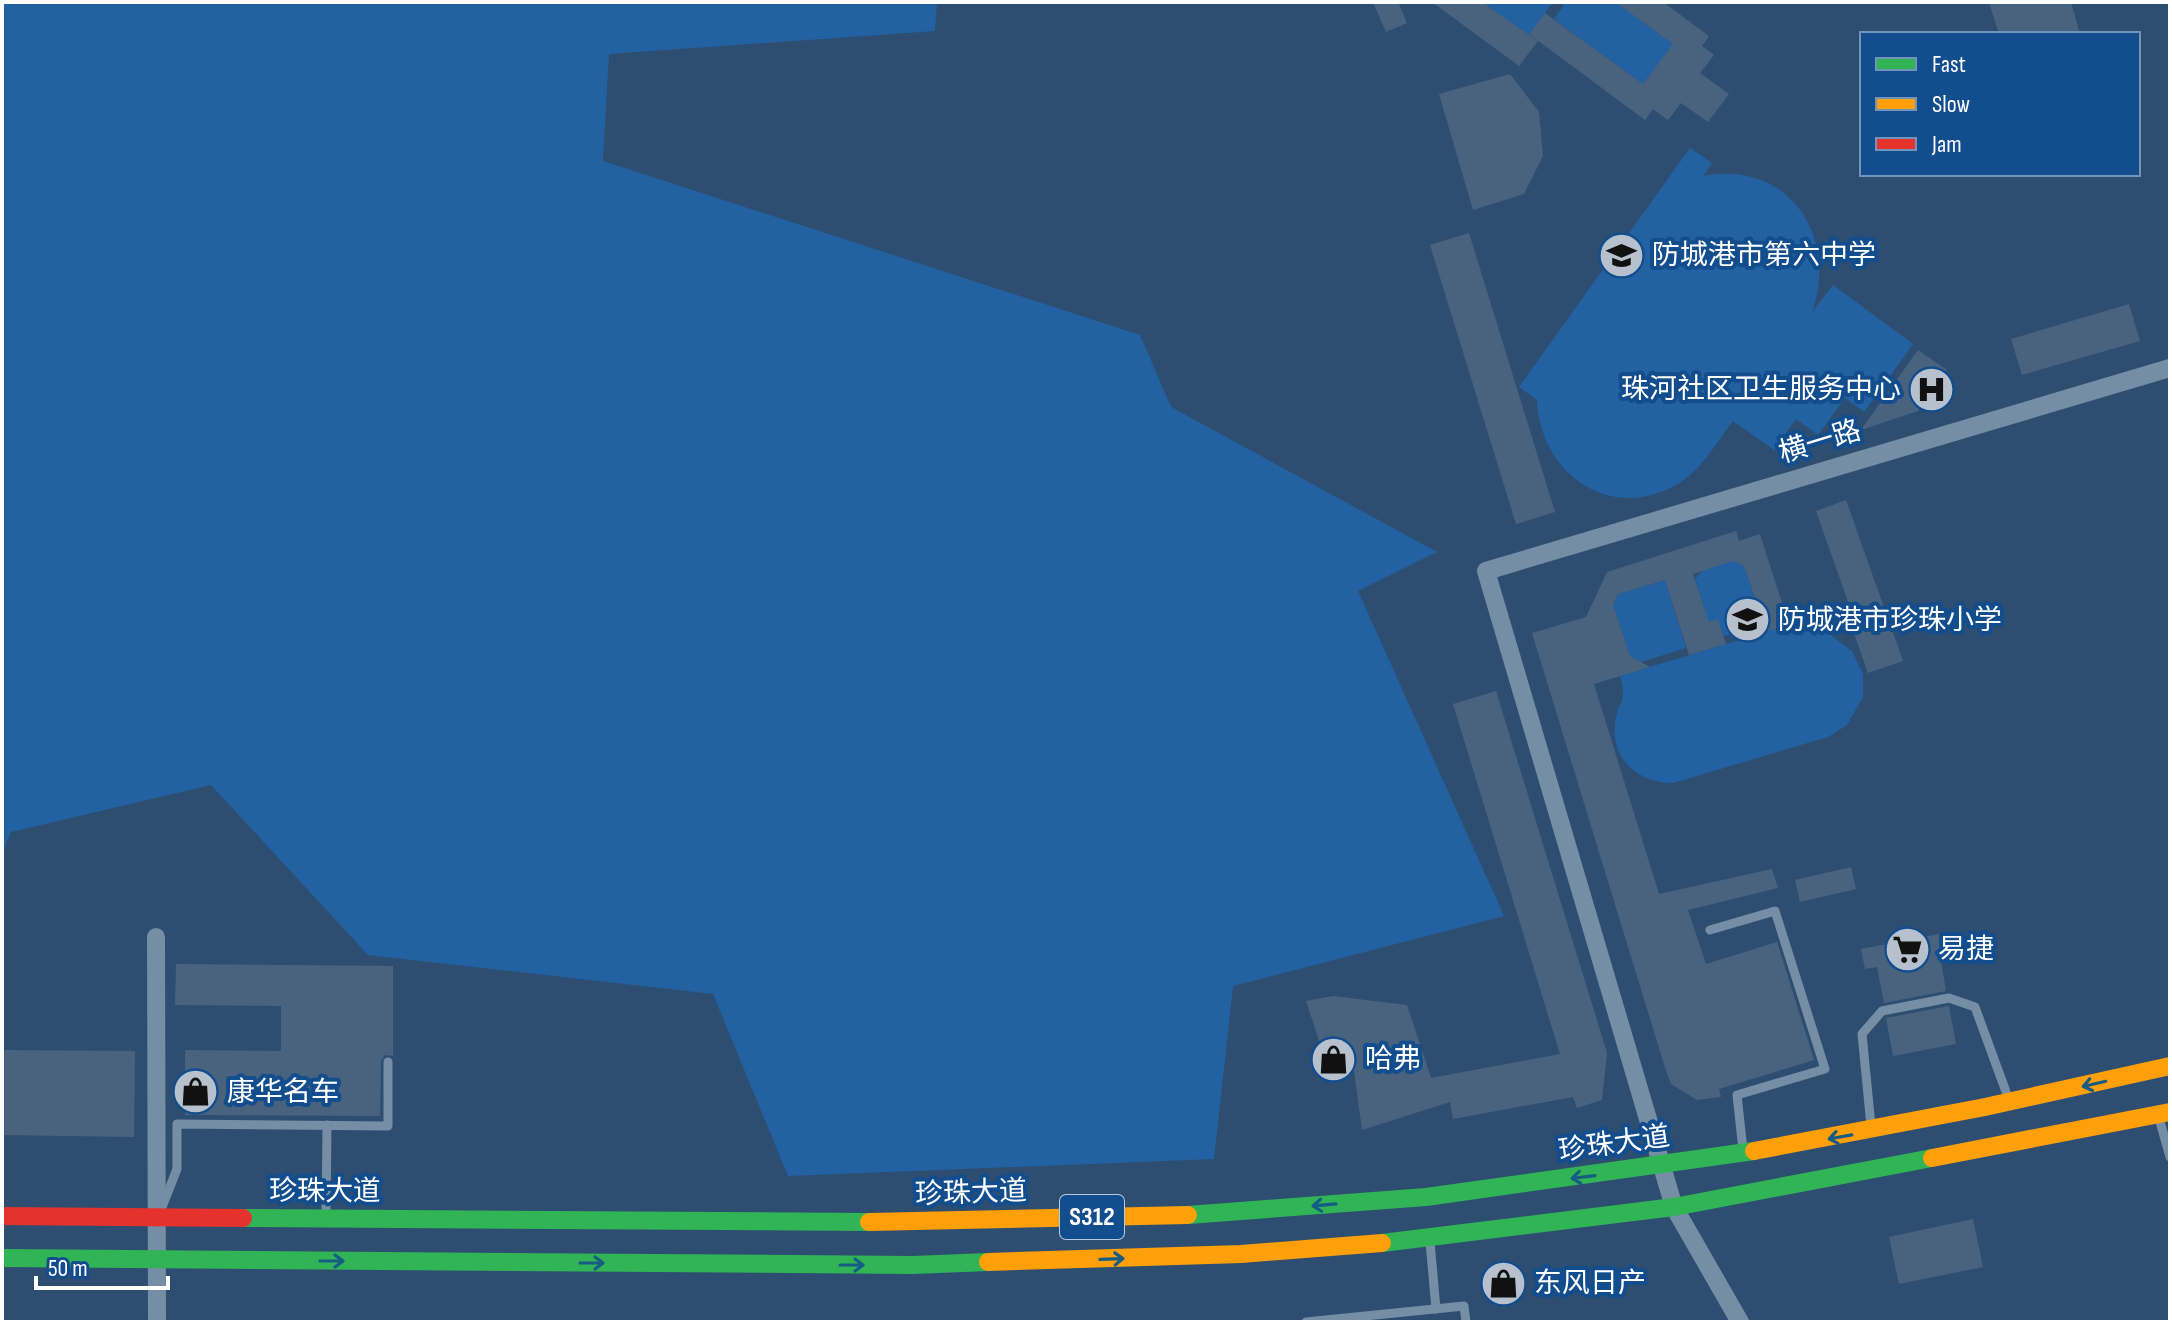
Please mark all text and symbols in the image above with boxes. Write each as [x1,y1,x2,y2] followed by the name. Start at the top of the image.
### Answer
[1860,32,2140,176] legend
[1932,50,1966,79] text: Fast
[1932,90,1970,119] text: Slow
[1931,130,1962,159] text: Jam
[1597,231,1645,279] school or university icon: 防城港市第六中学
[1652,239,1876,272] place label: 防城港市第六中学
[1908,365,1956,413] hospital icon: 珠河社区卫生服务中心
[1621,373,1901,406] place label: 珠河社区卫生服务中心
[1775,414,1865,470] street label: 横一路
[1723,596,1771,644] school or university icon: 防城港市珍珠小学
[1778,604,2002,637] place label: 防城港市珍珠小学
[1883,925,1931,973] supermarket icon: 易捷
[1938,933,1994,966] place label: 易捷
[1310,1035,1358,1083] shop icon: 哈弗
[1365,1043,1421,1076] place label: 哈弗
[172,1068,220,1116] shop icon: 康华名车
[227,1076,339,1109] place label: 康华名车
[2082,1077,2107,1092] one-way arrow
[1556,1120,1672,1168] street label: 珍珠大道
[1827,1130,1853,1145] one-way arrow
[1571,1170,1596,1185] one-way arrow
[269,1175,381,1208] street label: 珍珠大道
[914,1175,1028,1211] street label: 珍珠大道
[1060,1195,1124,1239] road number: S312
[1311,1198,1338,1213] one-way arrow
[36,1240,168,1290] scale bar
[1098,1251,1125,1266] one-way arrow
[318,1253,345,1269] one-way arrow
[48,1254,88,1283] text: 50 m
[578,1255,605,1271] one-way arrow
[838,1257,865,1273] one-way arrow
[1479,1259,1527,1307] shop icon: 东风日产
[1534,1267,1646,1300] place label: 东风日产

